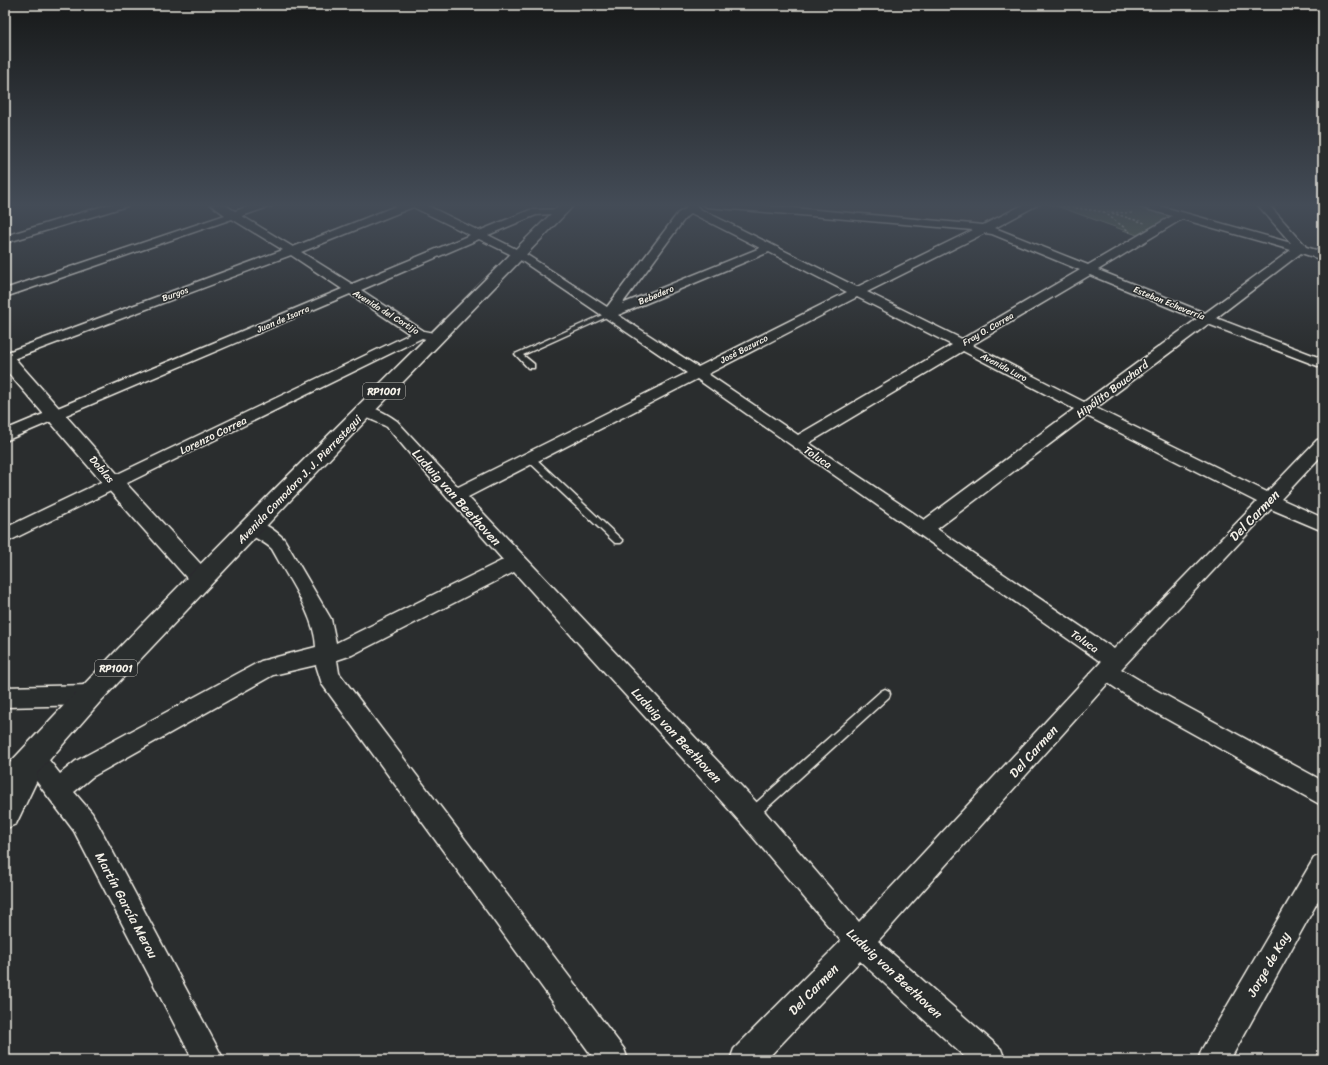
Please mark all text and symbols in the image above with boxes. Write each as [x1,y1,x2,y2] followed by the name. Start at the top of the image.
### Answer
[636,280,677,309] street label: Bebedero
[1131,281,1208,325] street label: Esteban Echeverría
[160,282,191,306] street label: Burgos
[349,285,423,339] street label: Avenida del Cortijo
[253,301,312,338] street label: Juan de Isarra
[959,308,1017,350] street label: Fray O. Correa
[716,330,771,368] street label: José Bazurco
[977,348,1031,386] street label: Avenida Luro
[1072,355,1154,423] street label: Hipólito Bouchard
[363,383,405,399] road number: RP1001
[232,410,367,549] street label: Avenida Comodoro J. J. Pierrestegui
[176,411,251,460] street label: Lorenzo Correa
[800,441,836,474] street label: Toluca
[406,443,507,552] street label: Ludwig van Beethoven
[84,451,119,488] street label: Doblas
[1224,484,1285,547] street label: Del Carmen
[1067,625,1103,658] street label: Toluca
[95,660,137,676] road number: RP1001
[626,682,728,789] street label: Ludwig van Beethoven
[1003,720,1064,783] street label: Del Carmen
[89,848,164,963] street label: Martín García Merou
[841,922,948,1024] street label: Ludwig van Beethoven
[1240,927,1297,1002] street label: Jorge de Kay
[783,958,844,1021] street label: Del Carmen

